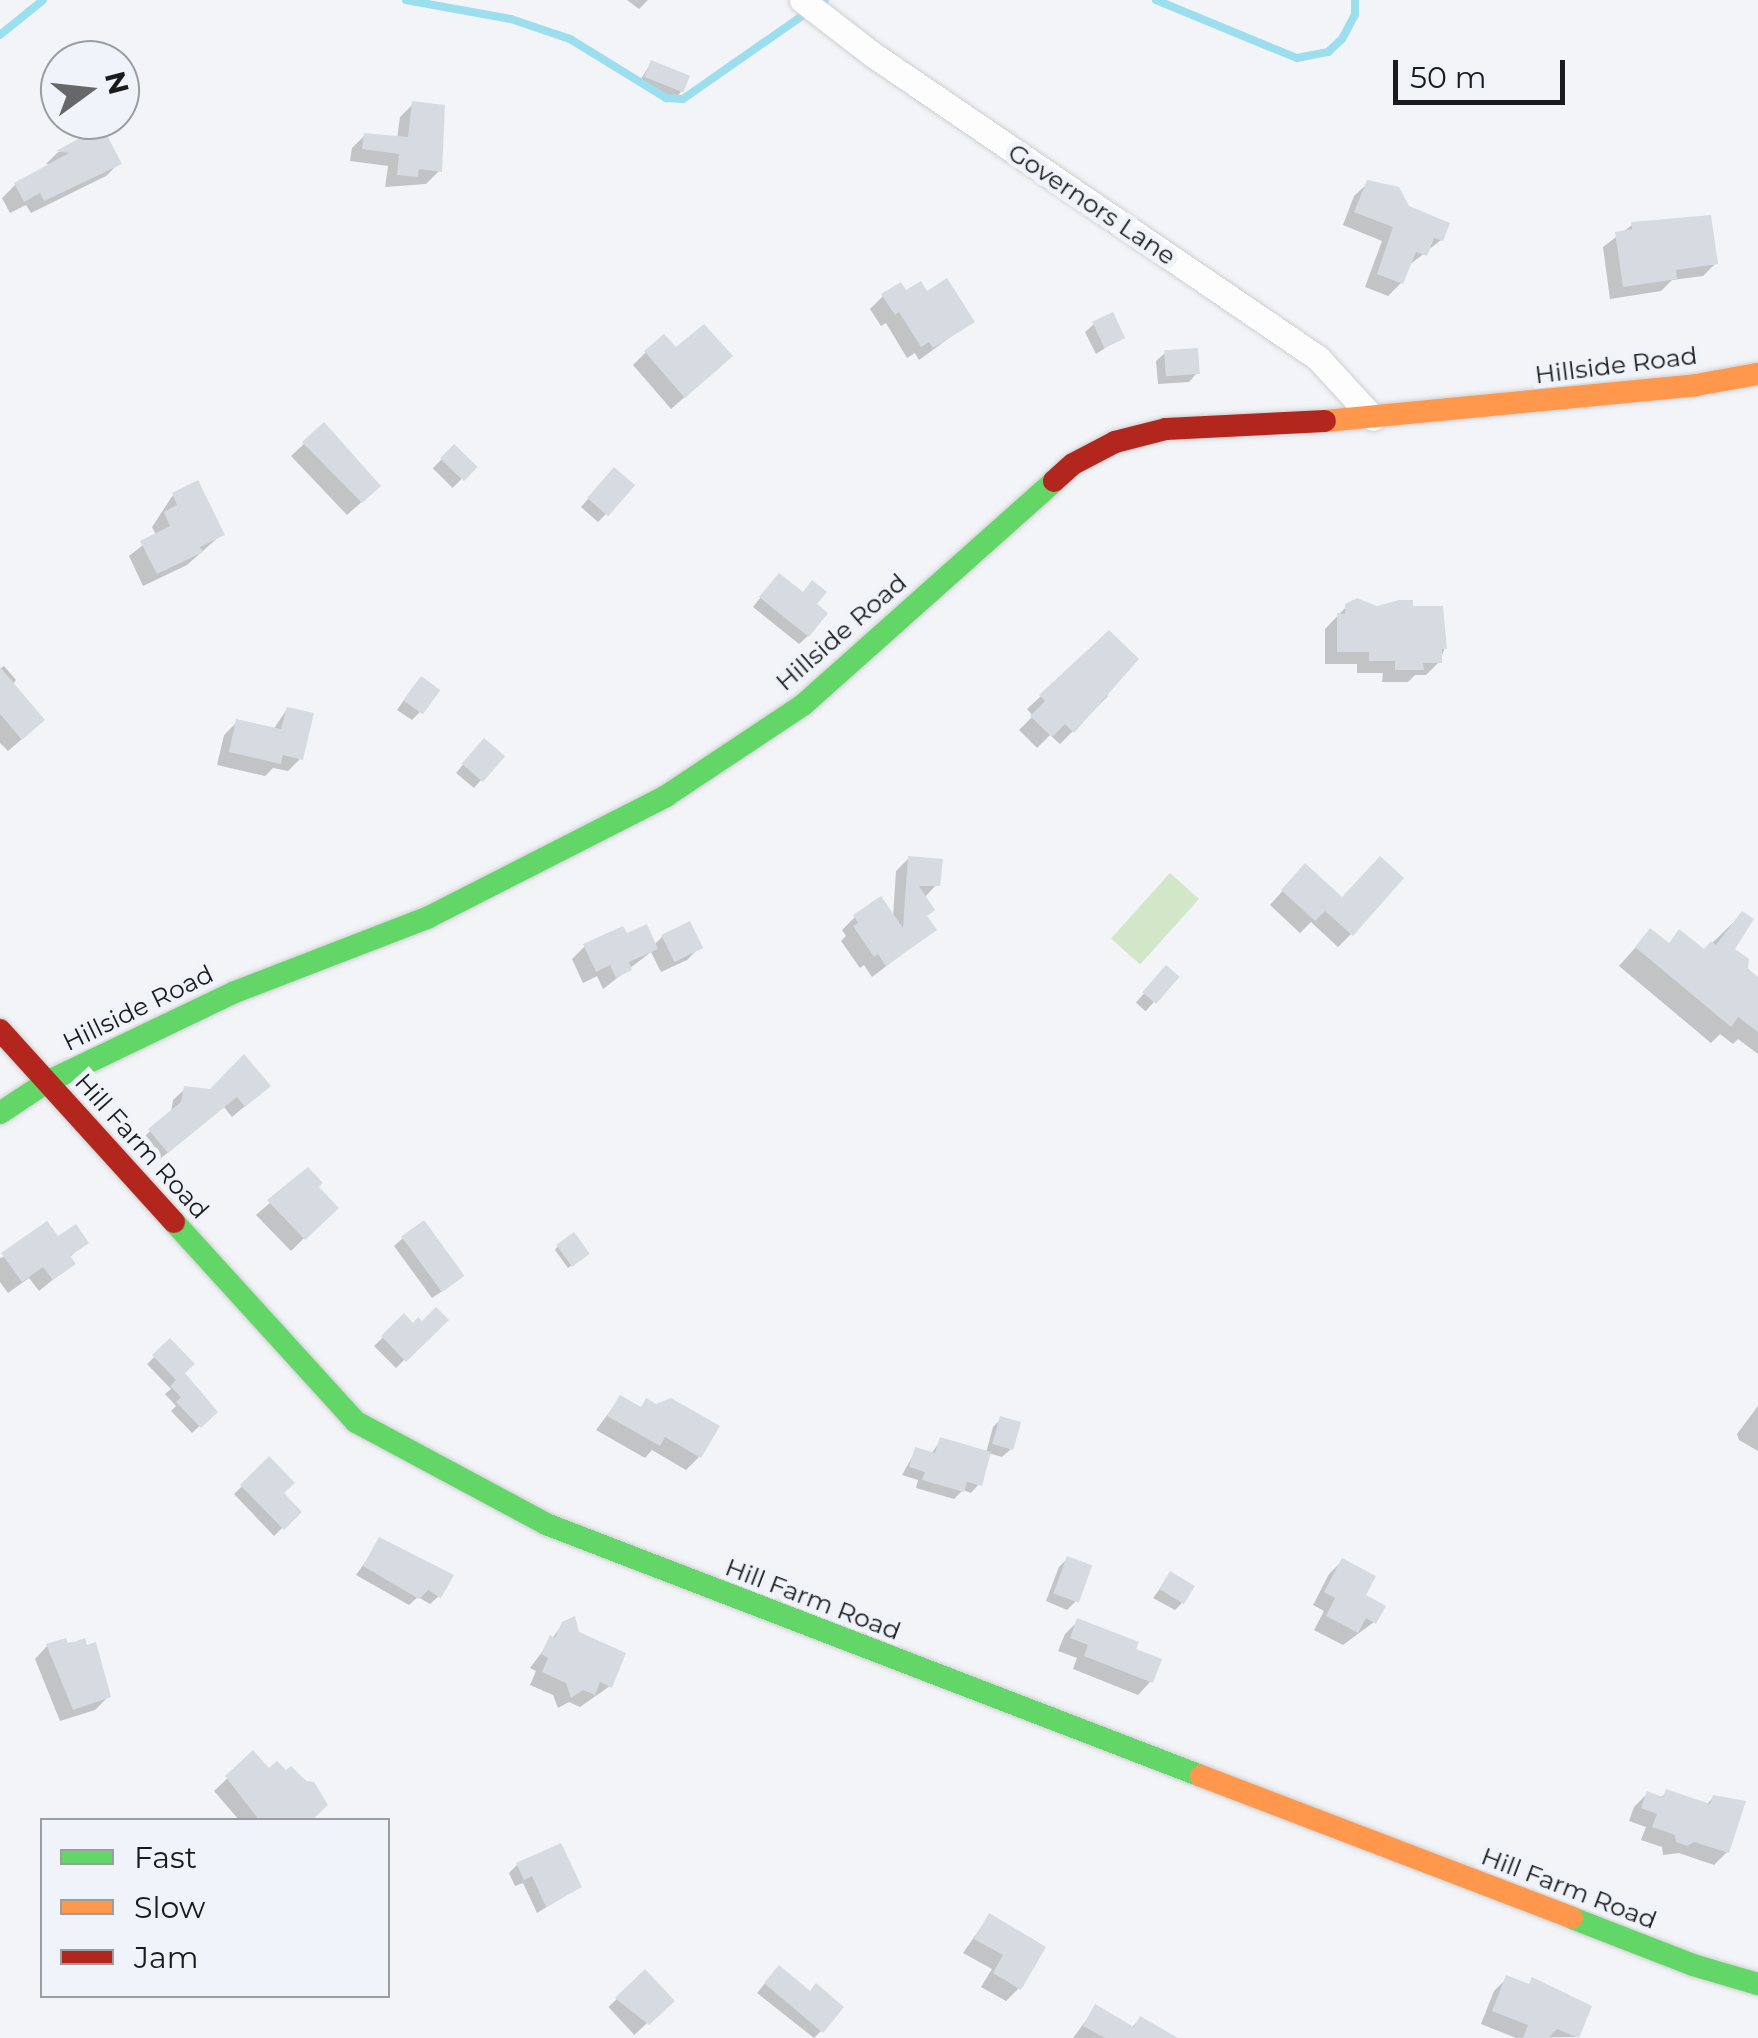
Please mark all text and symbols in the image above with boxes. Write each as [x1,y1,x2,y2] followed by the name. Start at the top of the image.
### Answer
[40,40,140,140] north arrow
[1398,40,1570,102] scale bar
[1410,59,1487,96] text: 50 m
[98,67,136,98] text: N
[1003,137,1181,271] street label: Governors Lane
[1533,340,1699,390] street label: Hillside Road
[770,567,912,697] street label: Hillside Road
[58,959,218,1057] street label: Hillside Road
[69,1067,215,1225] street label: Hill Farm Road
[721,1552,905,1646] street label: Hill Farm Road
[40,1818,390,1998] legend
[134,1839,197,1876] text: Fast
[1477,1841,1661,1935] street label: Hill Farm Road
[134,1889,205,1926] text: Slow
[134,1939,199,1976] text: Jam

